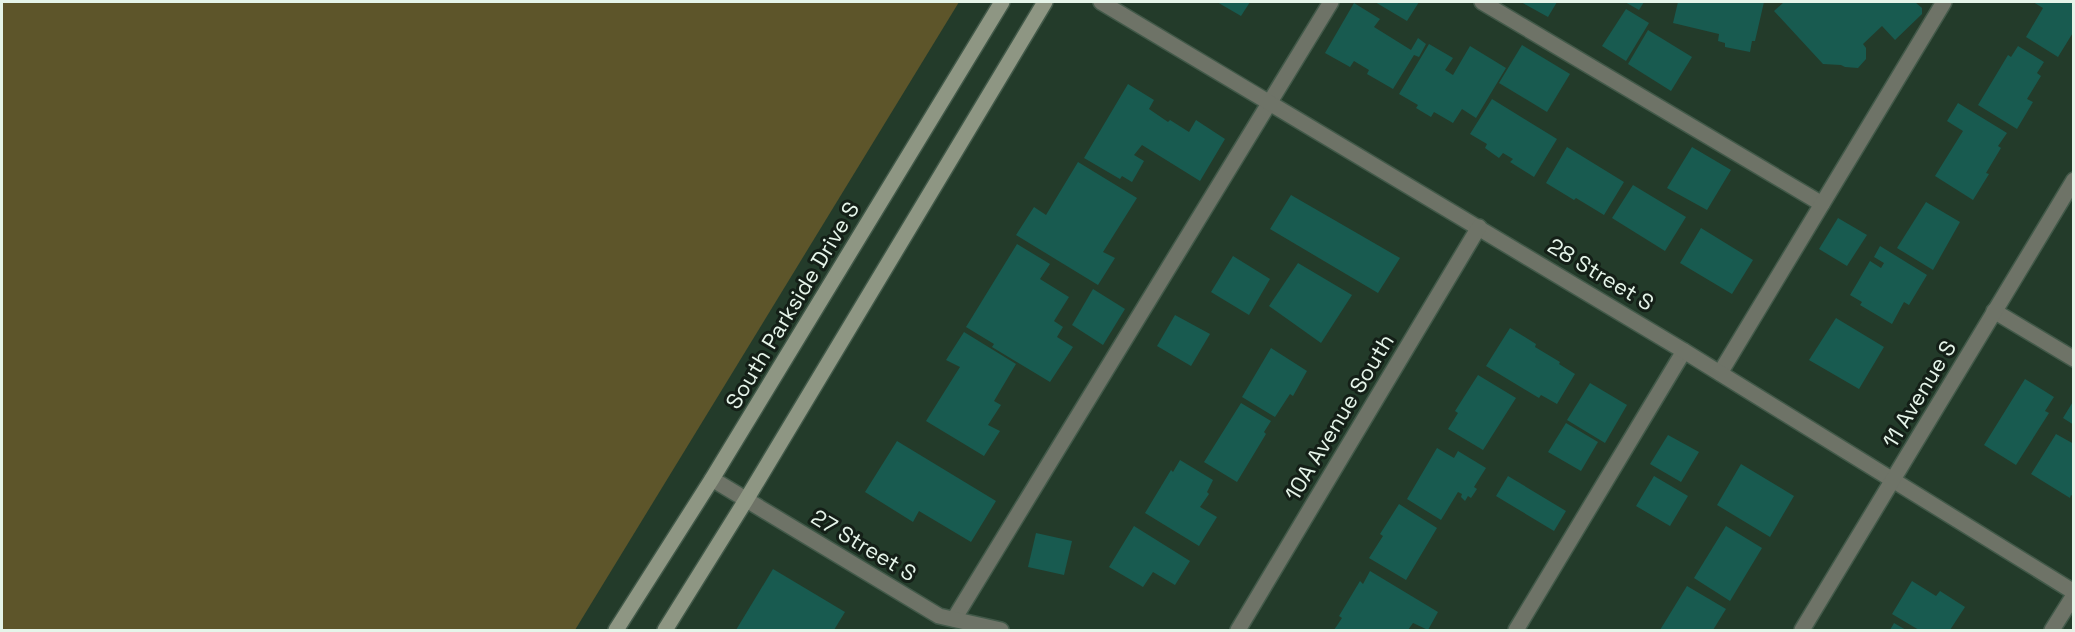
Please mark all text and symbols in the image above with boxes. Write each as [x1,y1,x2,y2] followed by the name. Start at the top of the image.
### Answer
[719,196,865,414] street label: South Parkside Drive S
[1543,231,1659,317] street label: 28 Street S
[1278,328,1400,506] street label: 10A Avenue South
[1876,335,1962,453] street label: 11 Avenue S
[806,503,922,587] street label: 27 Street S

